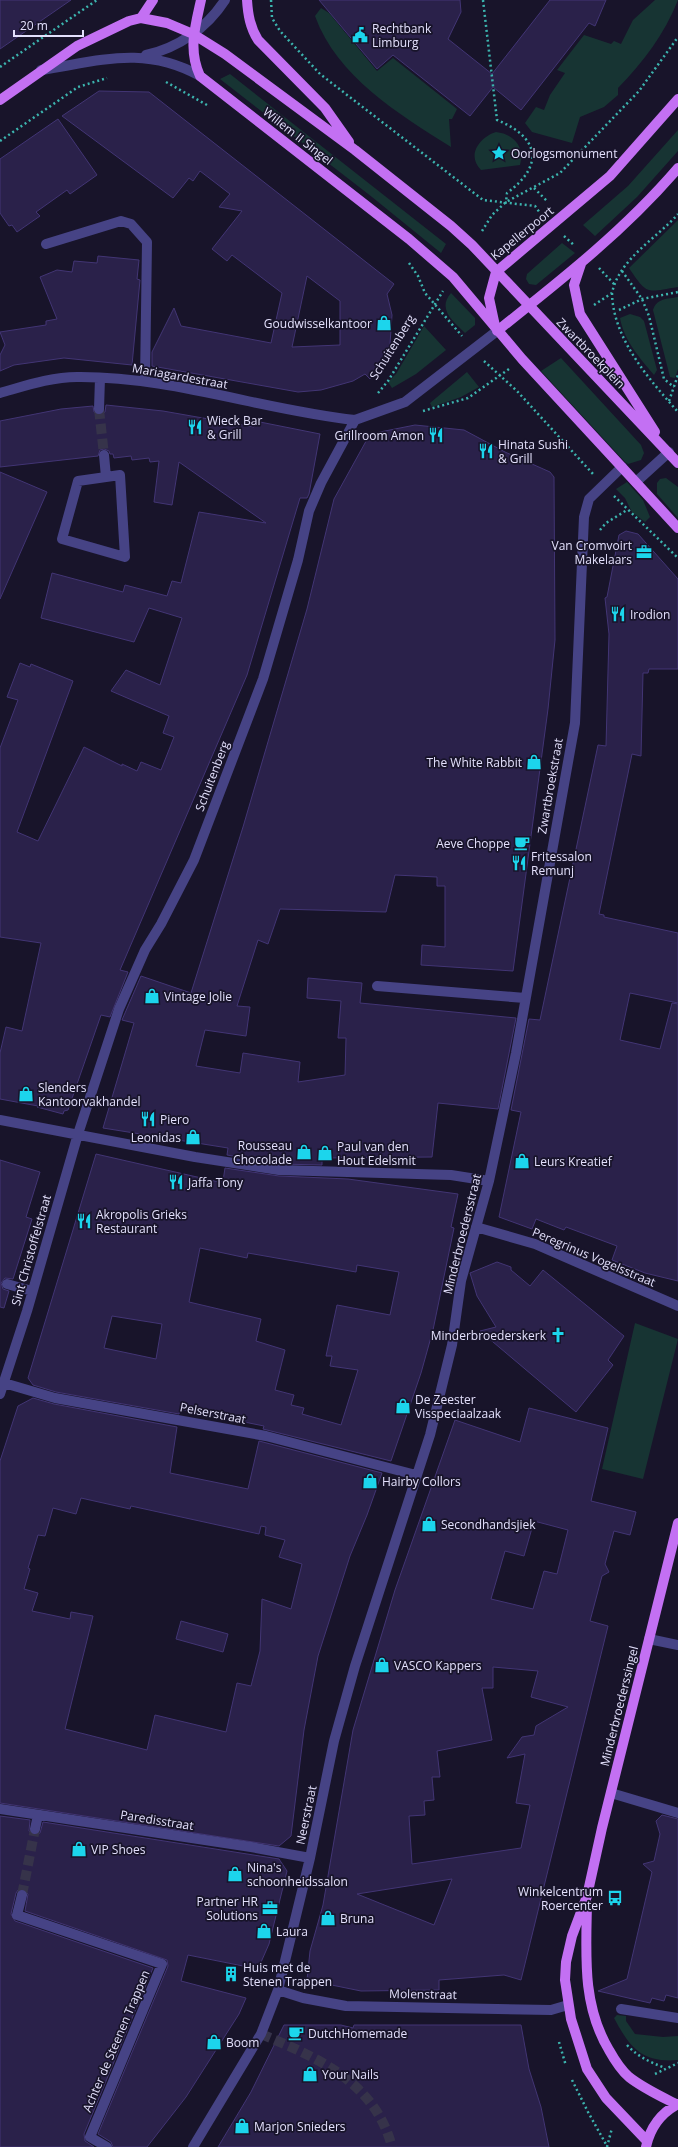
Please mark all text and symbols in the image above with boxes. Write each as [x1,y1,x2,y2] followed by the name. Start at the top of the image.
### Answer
[14,12,83,38] scale bar
[20,17,48,34] text: 20 m
[372,20,432,51] place label: Rechtbank Limburg
[351,26,369,44] public building icon: Rechtbank Limburg
[260,103,336,169] street label: Willem II Singel
[490,144,508,162] place icon: Oorlogsmonument
[511,145,617,162] place label: Oorlogsmonument
[487,202,557,264] street label: Kapellerpoort
[365,311,419,383] street label: Schuitenberg
[375,314,393,332] shop icon: Goudwisselkantoor
[553,314,629,392] street label: Zwartbroekplein
[264,315,372,332] place label: Goudwisselkantoor
[131,359,229,393] street label: Mariagardestraat
[207,412,262,443] place label: Wieck Bar & Grill
[186,418,204,436] restaurant icon: Wieck Bar & Grill
[427,426,445,444] restaurant icon: Grillroom Amon
[334,427,424,444] place label: Grillroom Amon
[498,436,568,467] place label: Hinata Sushi & Grill
[477,442,495,460] restaurant icon: Hinata Sushi & Grill
[551,537,632,568] place label: Van Cromvoirt Makelaars
[635,543,653,561] office icon: Van Cromvoirt Makelaars
[609,605,627,623] restaurant icon: Irodion
[630,606,670,623] place label: Irodion
[533,737,567,835] street label: Zwartbroekstraat
[191,738,233,814] street label: Schuitenberg
[525,753,543,771] shop icon: The White Rabbit
[427,754,522,771] place label: The White Rabbit
[513,834,531,852] cafe icon: Aeve Choppe
[436,835,510,852] place label: Aeve Choppe
[531,848,592,879] place label: Fritessalon Remunj
[510,854,528,872] restaurant icon: Fritessalon Remunj
[143,987,161,1005] shop icon: Vintage Jolie
[164,988,232,1005] place label: Vintage Jolie
[38,1079,140,1110] place label: Slenders Kantoorvakhandel
[17,1085,35,1103] shop icon: Slenders Kantoorvakhandel
[139,1110,157,1128] restaurant icon: Piero
[160,1111,189,1128] place label: Piero
[184,1128,202,1146] shop icon: Leonidas
[131,1129,181,1146] place label: Leonidas
[233,1137,292,1168] place label: Rousseau Chocolade
[337,1138,416,1169] place label: Paul van den Hout Edelsmit
[295,1143,313,1161] shop icon: Rousseau Chocolade
[316,1144,334,1162] shop icon: Paul van den Hout Edelsmit
[513,1152,531,1170] shop icon: Leurs Kreatief
[534,1153,613,1170] place label: Leurs Kreatief
[439,1172,485,1296] street label: Minderbroedersstraat
[167,1173,185,1191] restaurant icon: Jaffa Tony
[187,1174,244,1191] place label: Jaffa Tony
[7,1192,55,1308] street label: Sint Christoffelstraat
[96,1206,187,1237] place label: Akropolis Grieks Restaurant
[75,1212,93,1230] restaurant icon: Akropolis Grieks Restaurant
[530,1223,658,1291] street label: Peregrinus Vogelsstraat
[549,1326,567,1344] church icon: Minderbroederskerk
[431,1327,547,1344] place label: Minderbroederskerk
[415,1391,502,1422] place label: De Zeester Visspeciaalzaak
[394,1397,412,1415] shop icon: De Zeester Visspeciaalzaak
[179,1398,247,1428] street label: Pelserstraat
[361,1472,379,1490] shop icon: Hairby Collors
[382,1473,461,1490] place label: Hairby Collors
[420,1515,438,1533] shop icon: Secondhandsjiek
[441,1516,536,1533] place label: Secondhandsjiek
[596,1644,642,1768] street label: Minderbroederssingel
[373,1656,391,1674] shop icon: VASCO Kappers
[394,1657,482,1674] place label: VASCO Kappers
[291,1784,321,1846] street label: Neerstraat
[119,1806,195,1834] street label: Paredisstraat
[70,1840,88,1858] shop icon: VIP Shoes
[91,1841,146,1858] place label: VIP Shoes
[247,1859,348,1890] place label: Nina's schoonheidssalon
[226,1865,244,1883] shop icon: Nina's schoonheidssalon
[518,1883,603,1914] place label: Winkelcentrum Roercenter
[606,1889,624,1907] bus stop icon: Winkelcentrum Roercenter
[197,1893,259,1924] place label: Partner HR Solutions
[261,1899,279,1917] office icon: Partner HR Solutions
[319,1909,337,1927] shop icon: Bruna
[340,1910,374,1927] place label: Bruna
[255,1922,273,1940] shop icon: Laura
[276,1923,308,1940] place label: Laura
[243,1959,332,1990] place label: Huis met de Stenen Trappen
[222,1965,240,1983] building icon: Huis met de Stenen Trappen
[78,1967,154,2115] street label: Achter de Steenen Trappen
[389,1985,457,2003] street label: Molenstraat
[287,2024,305,2042] cafe icon: DutchHomemade
[308,2025,407,2042] place label: DutchHomemade
[205,2033,223,2051] shop icon: Boom
[226,2034,259,2051] place label: Boom
[301,2065,319,2083] shop icon: Your Nails
[322,2066,379,2083] place label: Your Nails
[233,2117,251,2135] shop icon: Marjon Snieders
[254,2118,346,2135] place label: Marjon Snieders

